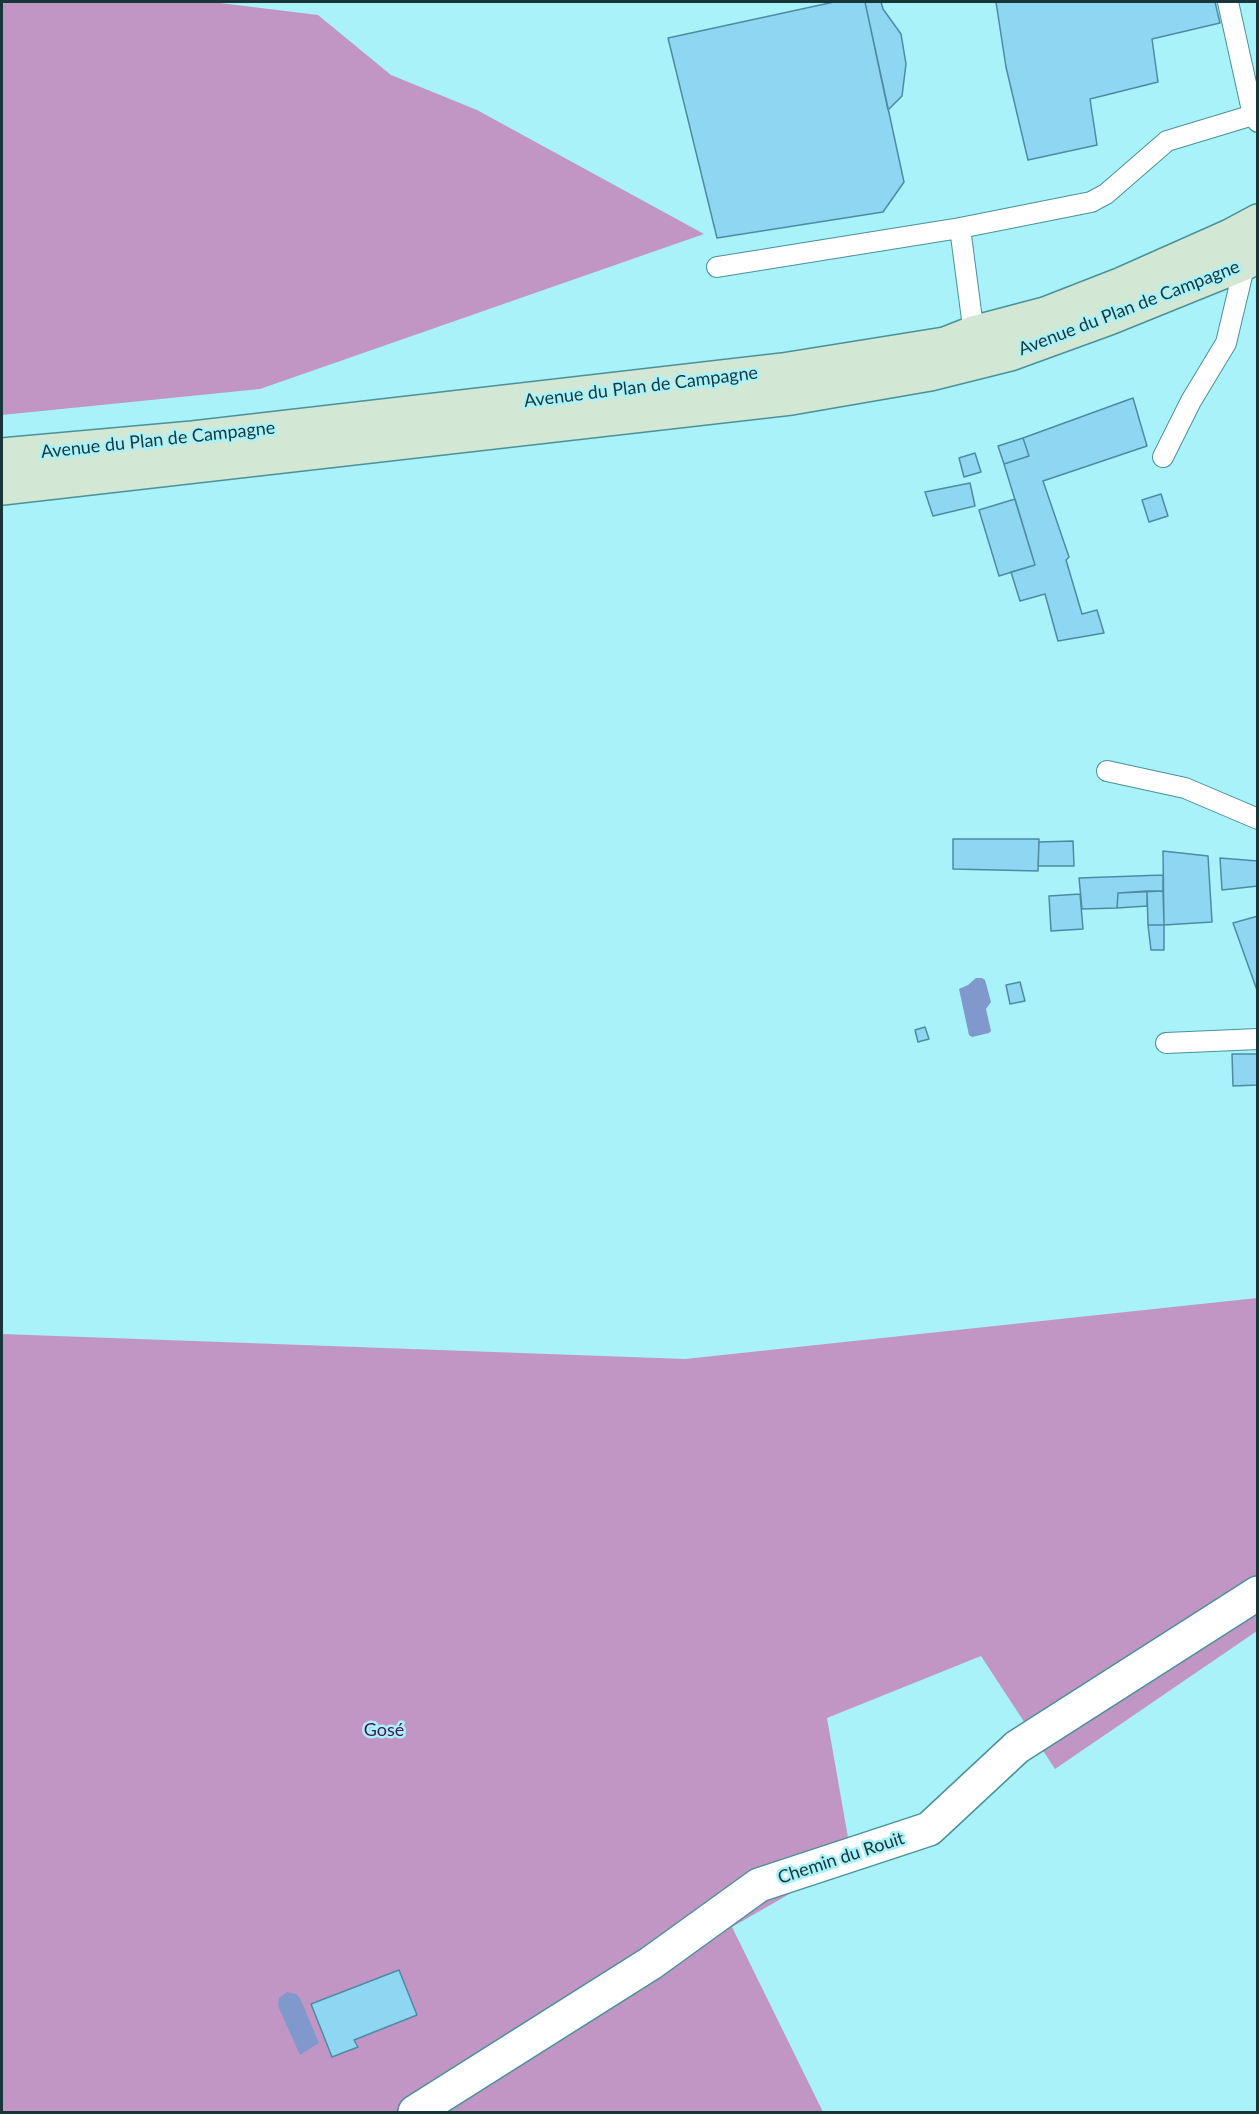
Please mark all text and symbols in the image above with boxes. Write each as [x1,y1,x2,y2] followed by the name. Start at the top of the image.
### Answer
[1015,256,1243,360] street label: Avenue du Plan de Campagne
[523,362,759,412] street label: Avenue du Plan de Campagne
[40,417,276,463] street label: Avenue du Plan de Campagne
[364,1719,404,1741] park label: Gosé
[775,1827,907,1889] street label: Chemin du Rouit

